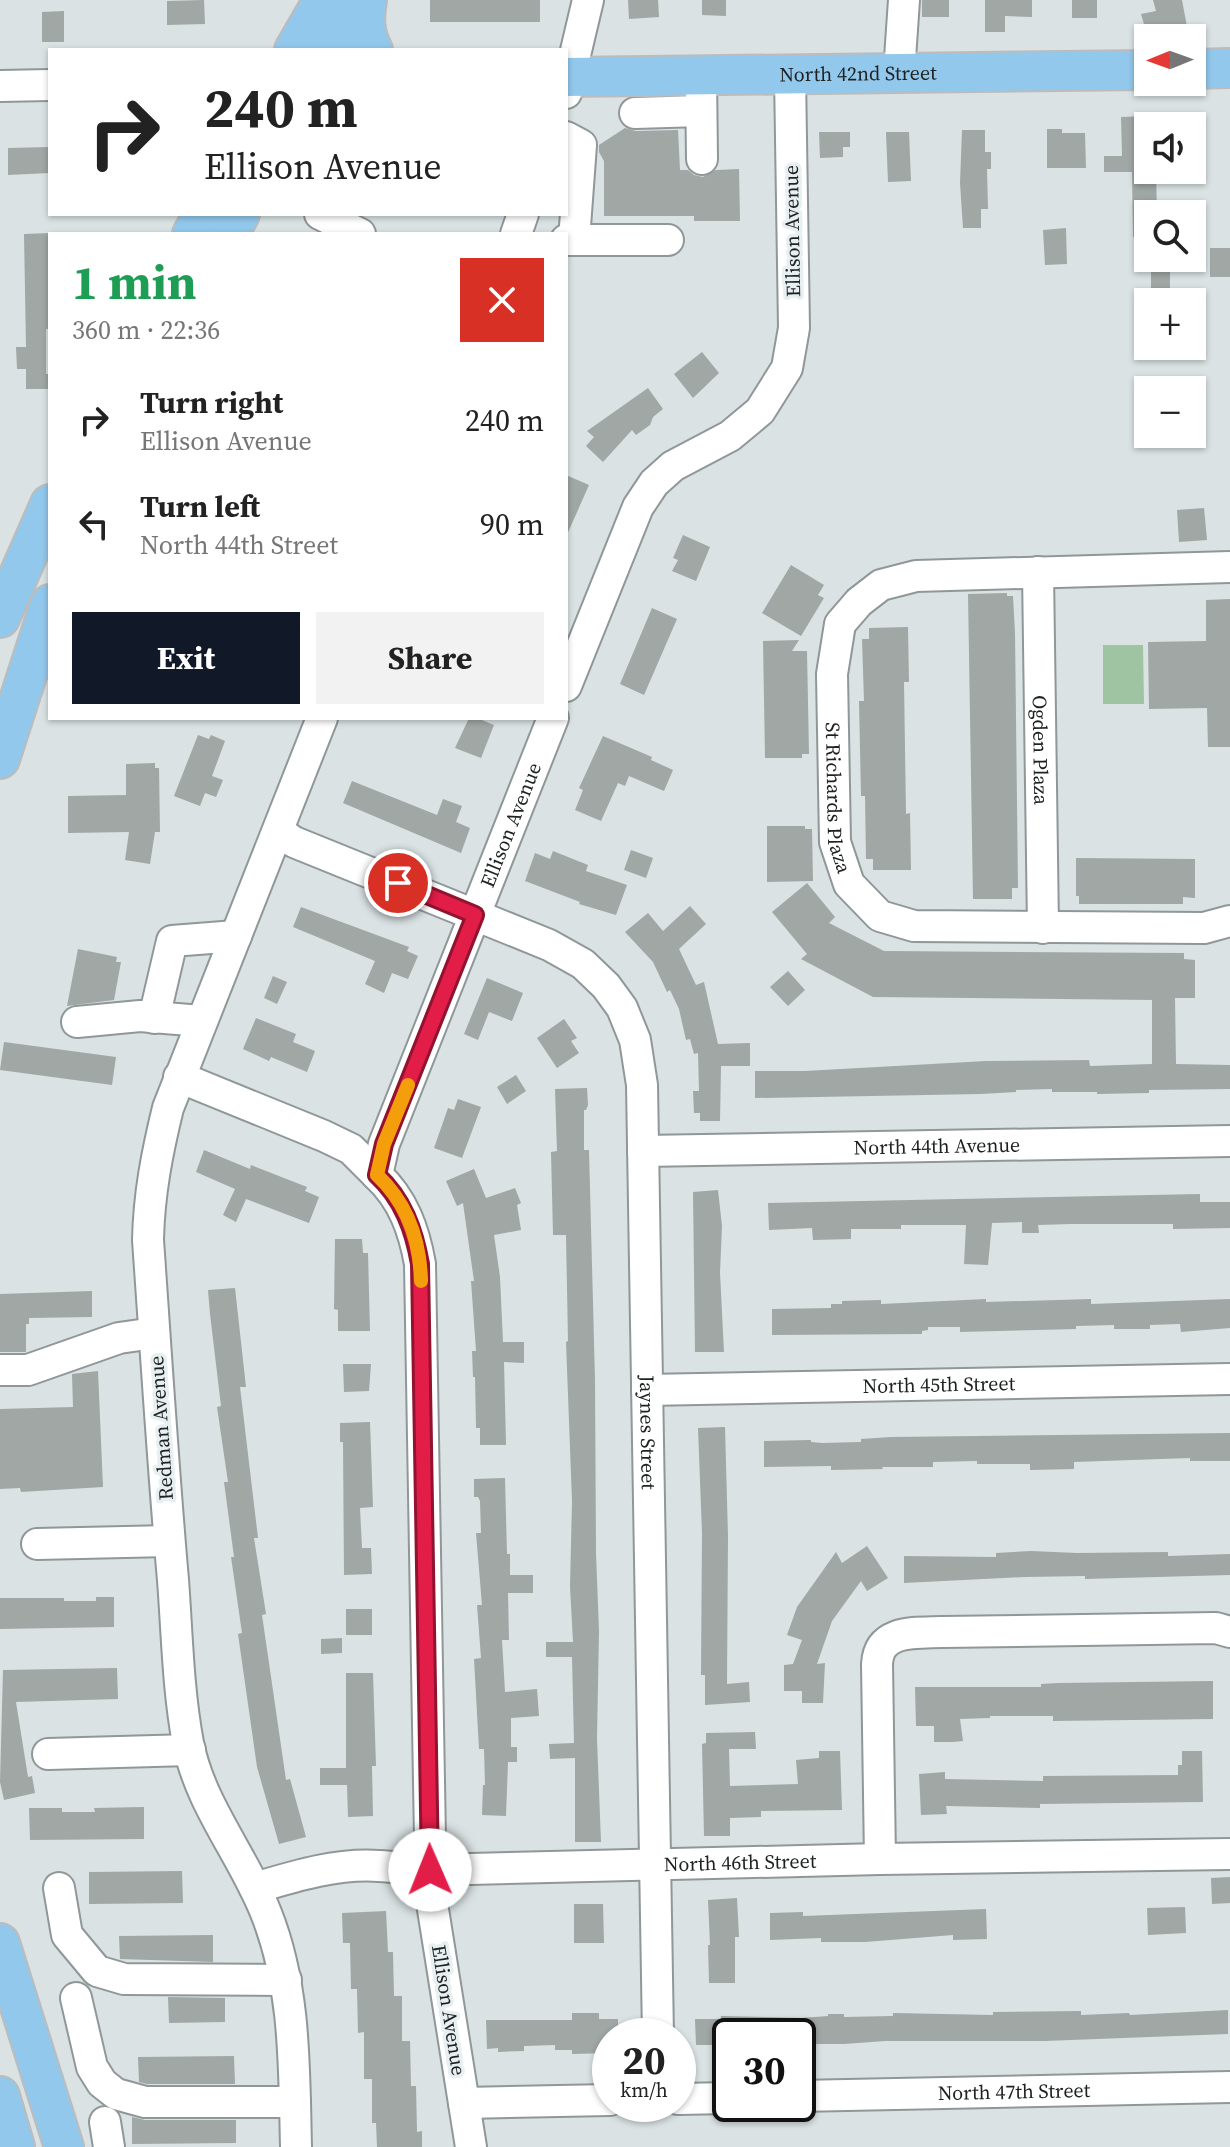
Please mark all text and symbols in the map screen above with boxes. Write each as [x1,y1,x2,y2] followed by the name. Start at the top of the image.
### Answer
[1134,24,1206,96] north arrow
[1134,24,1206,448] map controls
[779,59,937,88] street label: North 42nd Street
[204,69,358,146] text: 240 m
[72,80,176,184] icon: right
[1134,112,1206,184] button: sound
[204,142,442,191] text: Ellison Avenue
[777,165,807,297] street label: Ellison Avenue
[1134,200,1206,272] button: search
[72,249,197,315] text: 1 min
[460,258,544,342] button: close
[1134,288,1206,360] button: +
[72,312,220,348] text: 360 m · 22:36
[1134,376,1206,448] button: −
[140,382,283,423] text: Turn right
[72,398,116,442] icon: right
[465,400,544,441] text: 240 m
[140,423,312,459] text: Ellison Avenue
[140,486,260,527] text: Turn left
[72,502,116,546] icon: left
[480,504,544,545] text: 90 m
[140,527,338,563] text: North 44th Street
[72,612,300,704] button: Exit
[316,612,544,704] button: Share
[1026,695,1055,806] street label: Ogden Plaza
[819,722,859,878] street label: St Richards Plaza
[473,758,548,892] street label: Ellison Avenue
[364,849,432,917] pin
[376,861,420,905] icon: arrive
[854,1131,1020,1161] street label: North 44th Avenue
[142,1355,180,1501] street label: Redman Avenue
[862,1369,1016,1400] street label: North 45th Street
[633,1374,663,1490] street label: Jaynes Street
[388,1828,472,1912] position arrow
[664,1847,817,1878] street label: North 46th Street
[425,1943,473,2077] street label: Ellison Avenue
[712,2018,816,2122] speed limit sign: 30
[622,2033,666,2087] text: 20
[620,2076,668,2104] text: km/h
[937,2076,1091,2107] street label: North 47th Street

